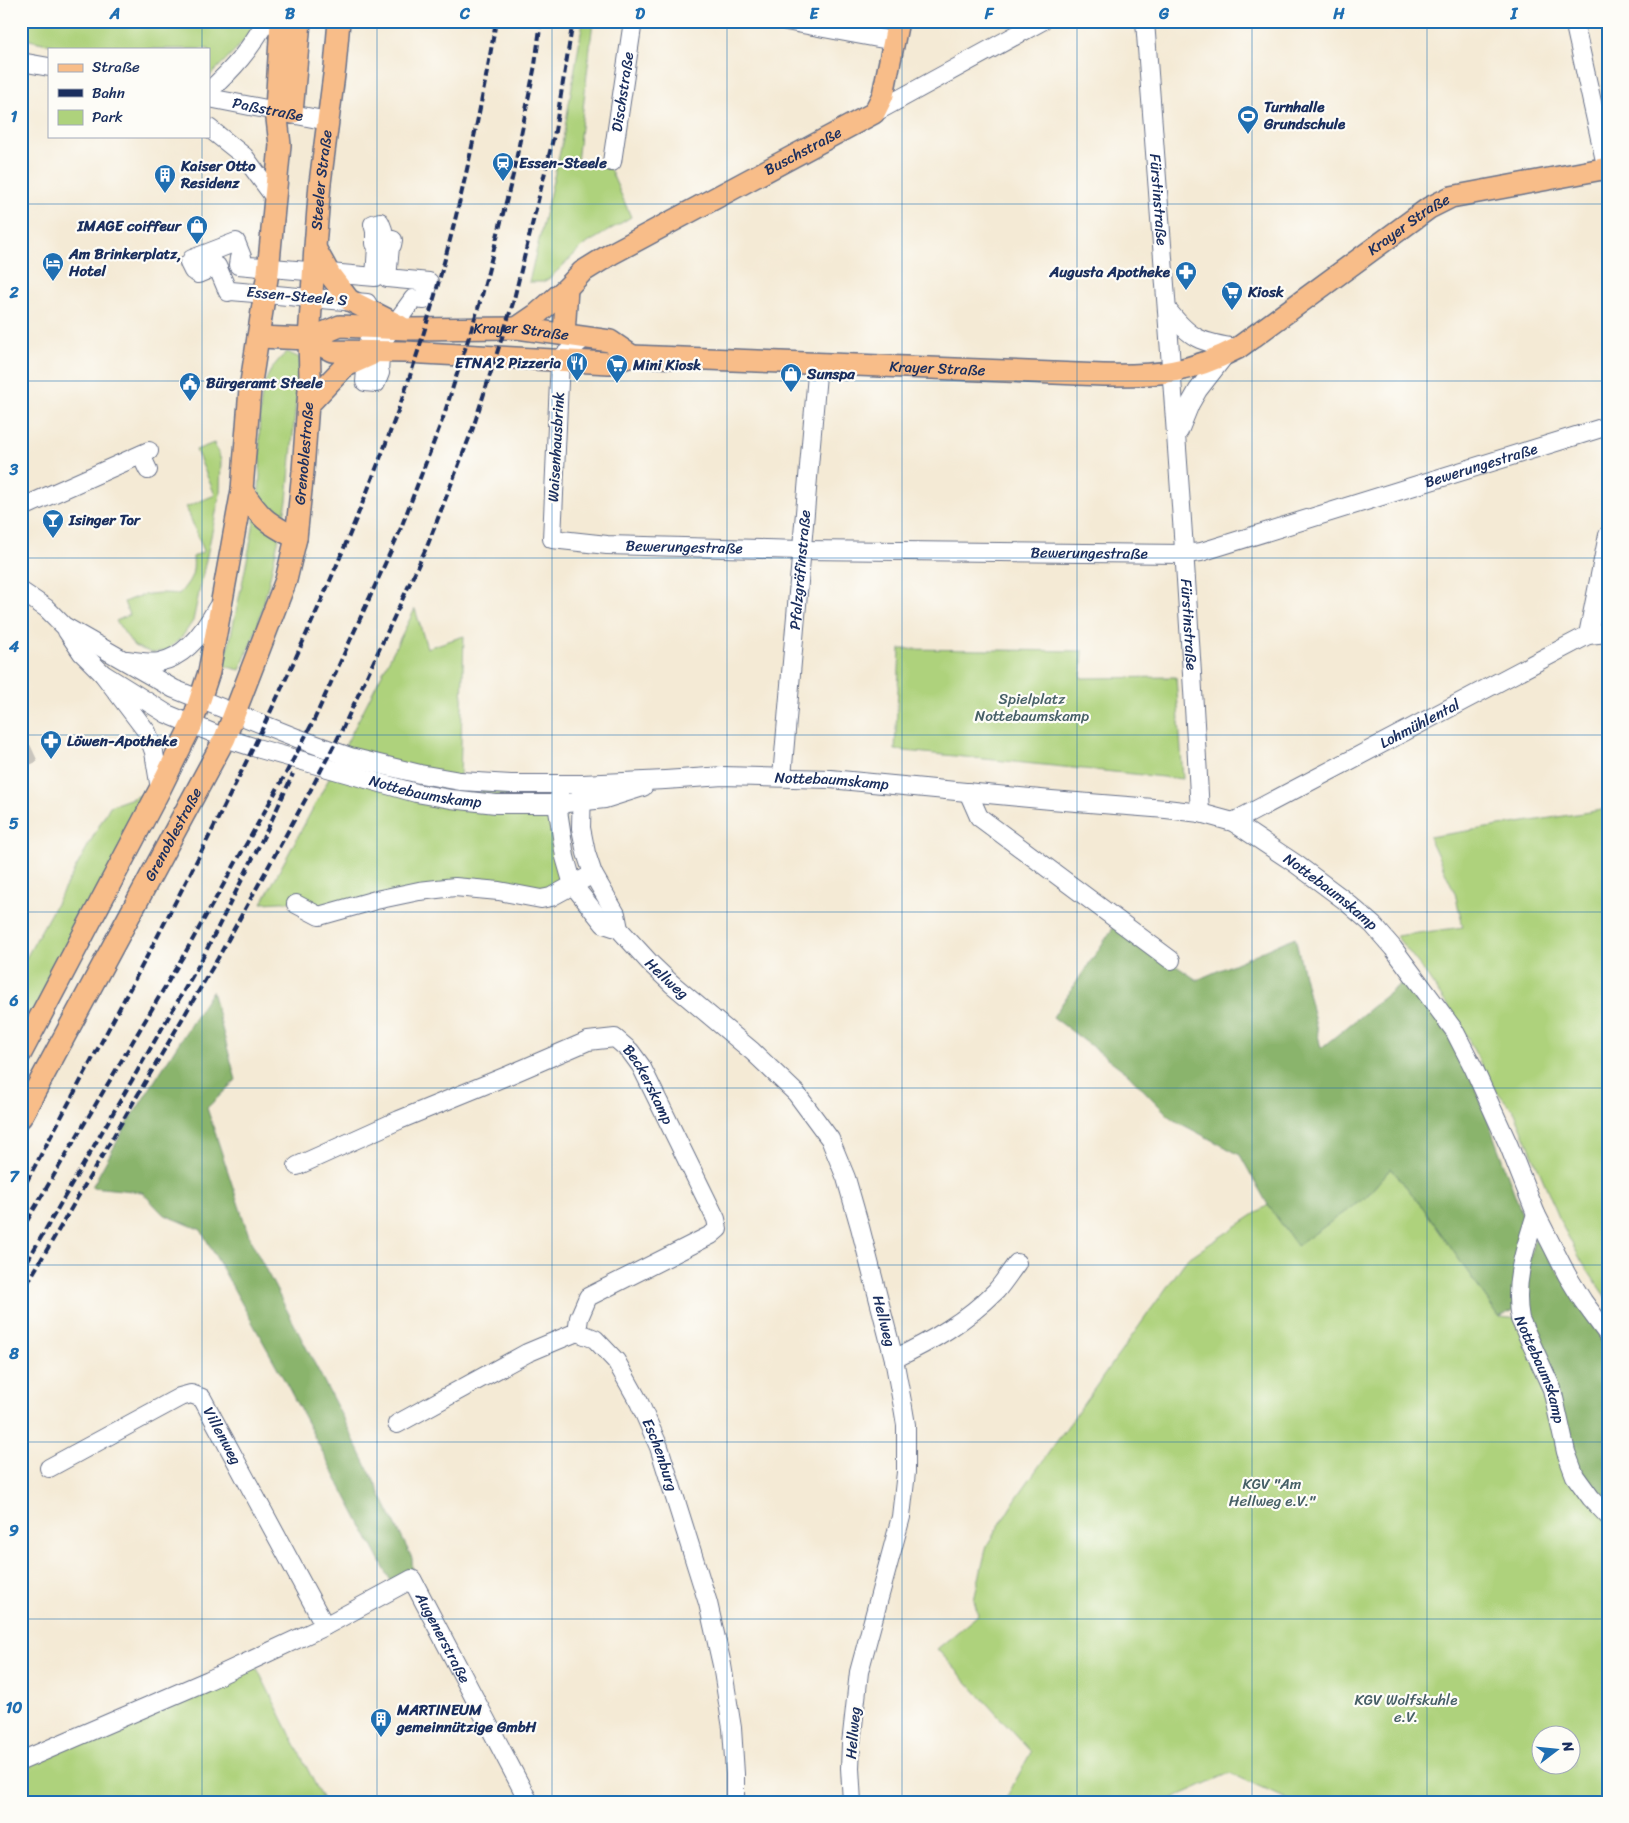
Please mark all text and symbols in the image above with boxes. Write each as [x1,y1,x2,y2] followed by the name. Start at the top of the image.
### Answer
[109,0,120,28] text: A
[285,0,296,28] text: B
[459,0,471,28] text: C
[635,0,645,28] text: D
[810,0,820,28] text: E
[984,0,995,28] text: F
[1158,0,1170,28] text: G
[1332,0,1345,28] text: H
[1510,0,1519,28] text: I
[48,48,210,138] legend
[604,50,641,134] street label: Dischstraße
[92,54,140,80] text: Straße
[92,80,125,106] text: Bahn
[230,90,306,129] street label: Paßstraße
[1263,94,1346,137] place label: Turnhalle Grundschule
[11,102,18,131] text: 1
[92,104,123,130] text: Park
[1236,104,1260,135] sports icon: Turnhalle Grundschule
[759,119,847,183] street label: Buschstraße
[303,128,340,231] street label: Steeler Straße
[519,150,607,176] place label: Essen-Steele
[491,151,515,182] station icon: Essen-Steele
[180,153,256,196] place label: Kaiser Otto Residenz
[1142,153,1175,246] street label: Fürstinstraße
[153,163,177,194] building icon: Kaiser Otto Residenz
[1362,186,1455,262] street label: Krayer Straße
[77,213,183,239] place label: IMAGE coiffeur
[185,214,209,245] shop icon: IMAGE coiffeur
[68,241,181,284] place label: Am Brinkerplatz, Hotel
[41,251,65,282] hotel icon: Am Brinkerplatz, Hotel
[1048,259,1171,285] place label: Augusta Apotheke
[1174,260,1198,291] pharmacy icon: Augusta Apotheke
[8,278,19,307] text: 2
[245,279,349,313] street label: Essen-Steele S
[1247,279,1285,305] place label: Kiosk
[1220,280,1244,311] supermarket icon: Kiosk
[473,315,571,348] street label: Krayer Straße
[455,350,561,376] place label: ETNA 2 Pizzeria
[565,351,589,382] restaurant icon: ETNA 2 Pizzeria
[632,352,701,378] place label: Mini Kiosk
[605,353,629,384] supermarket icon: Mini Kiosk
[889,353,986,383] street label: Krayer Straße
[806,361,855,387] place label: Sunspa
[779,362,803,393] shop icon: Sunspa
[206,370,323,396] place label: Bürgeramt Steele
[178,371,202,402] public building icon: Bürgeramt Steele
[540,391,572,503] street label: Waisenhausbrink
[287,401,321,506] street label: Grenoblestraße
[1421,436,1541,495] street label: Bewerungestraße
[9,455,19,484] text: 3
[68,507,142,533] place label: Isinger Tor
[41,508,65,539] bar icon: Isinger Tor
[782,508,818,631] street label: Pfalzgräfinstraße
[625,532,743,561] street label: Bewerungestraße
[1030,539,1148,567] street label: Bewerungestraße
[1173,578,1205,671] street label: Fürstinstraße
[8,632,19,661] text: 4
[975,686,1089,729] park label: Spielplatz Nottebaumskamp
[1375,691,1465,756] street label: Lohmühlental
[67,728,178,754] place label: Löwen-Apotheke
[39,729,63,760] pharmacy icon: Löwen-Apotheke
[774,764,890,798] street label: Nottebaumskamp
[366,767,483,815] street label: Nottebaumskamp
[137,782,209,886] street label: Grenoblestraße
[9,809,19,838] text: 5
[1278,846,1384,937] street label: Nottebaumskamp
[639,951,695,1006] street label: Hellweg
[8,986,19,1015] text: 6
[617,1037,681,1129] street label: Beckerskamp
[9,1162,20,1191] text: 7
[865,1292,903,1350] street label: Hellweg
[1507,1311,1572,1426] street label: Nottebaumskamp
[8,1339,19,1368] text: 8
[196,1402,249,1470] street label: Villenweg
[635,1414,685,1495] street label: Eschenburg
[1229,1471,1316,1514] park label: KGV "Am Hellweg e.V."
[9,1516,19,1545] text: 9
[408,1587,478,1688] street label: Augenerstraße
[1355,1687,1457,1730] park label: KGV Wolfskuhle e.V.
[6,1693,22,1722] text: 10
[395,1697,537,1740] place label: MARTINEUM gemeinnützige GmbH
[838,1705,868,1760] street label: Hellweg
[369,1707,393,1738] building icon: MARTINEUM gemeinnützige GmbH
[1532,1726,1582,1776] north arrow
[1554,1737,1581,1755] text: N

